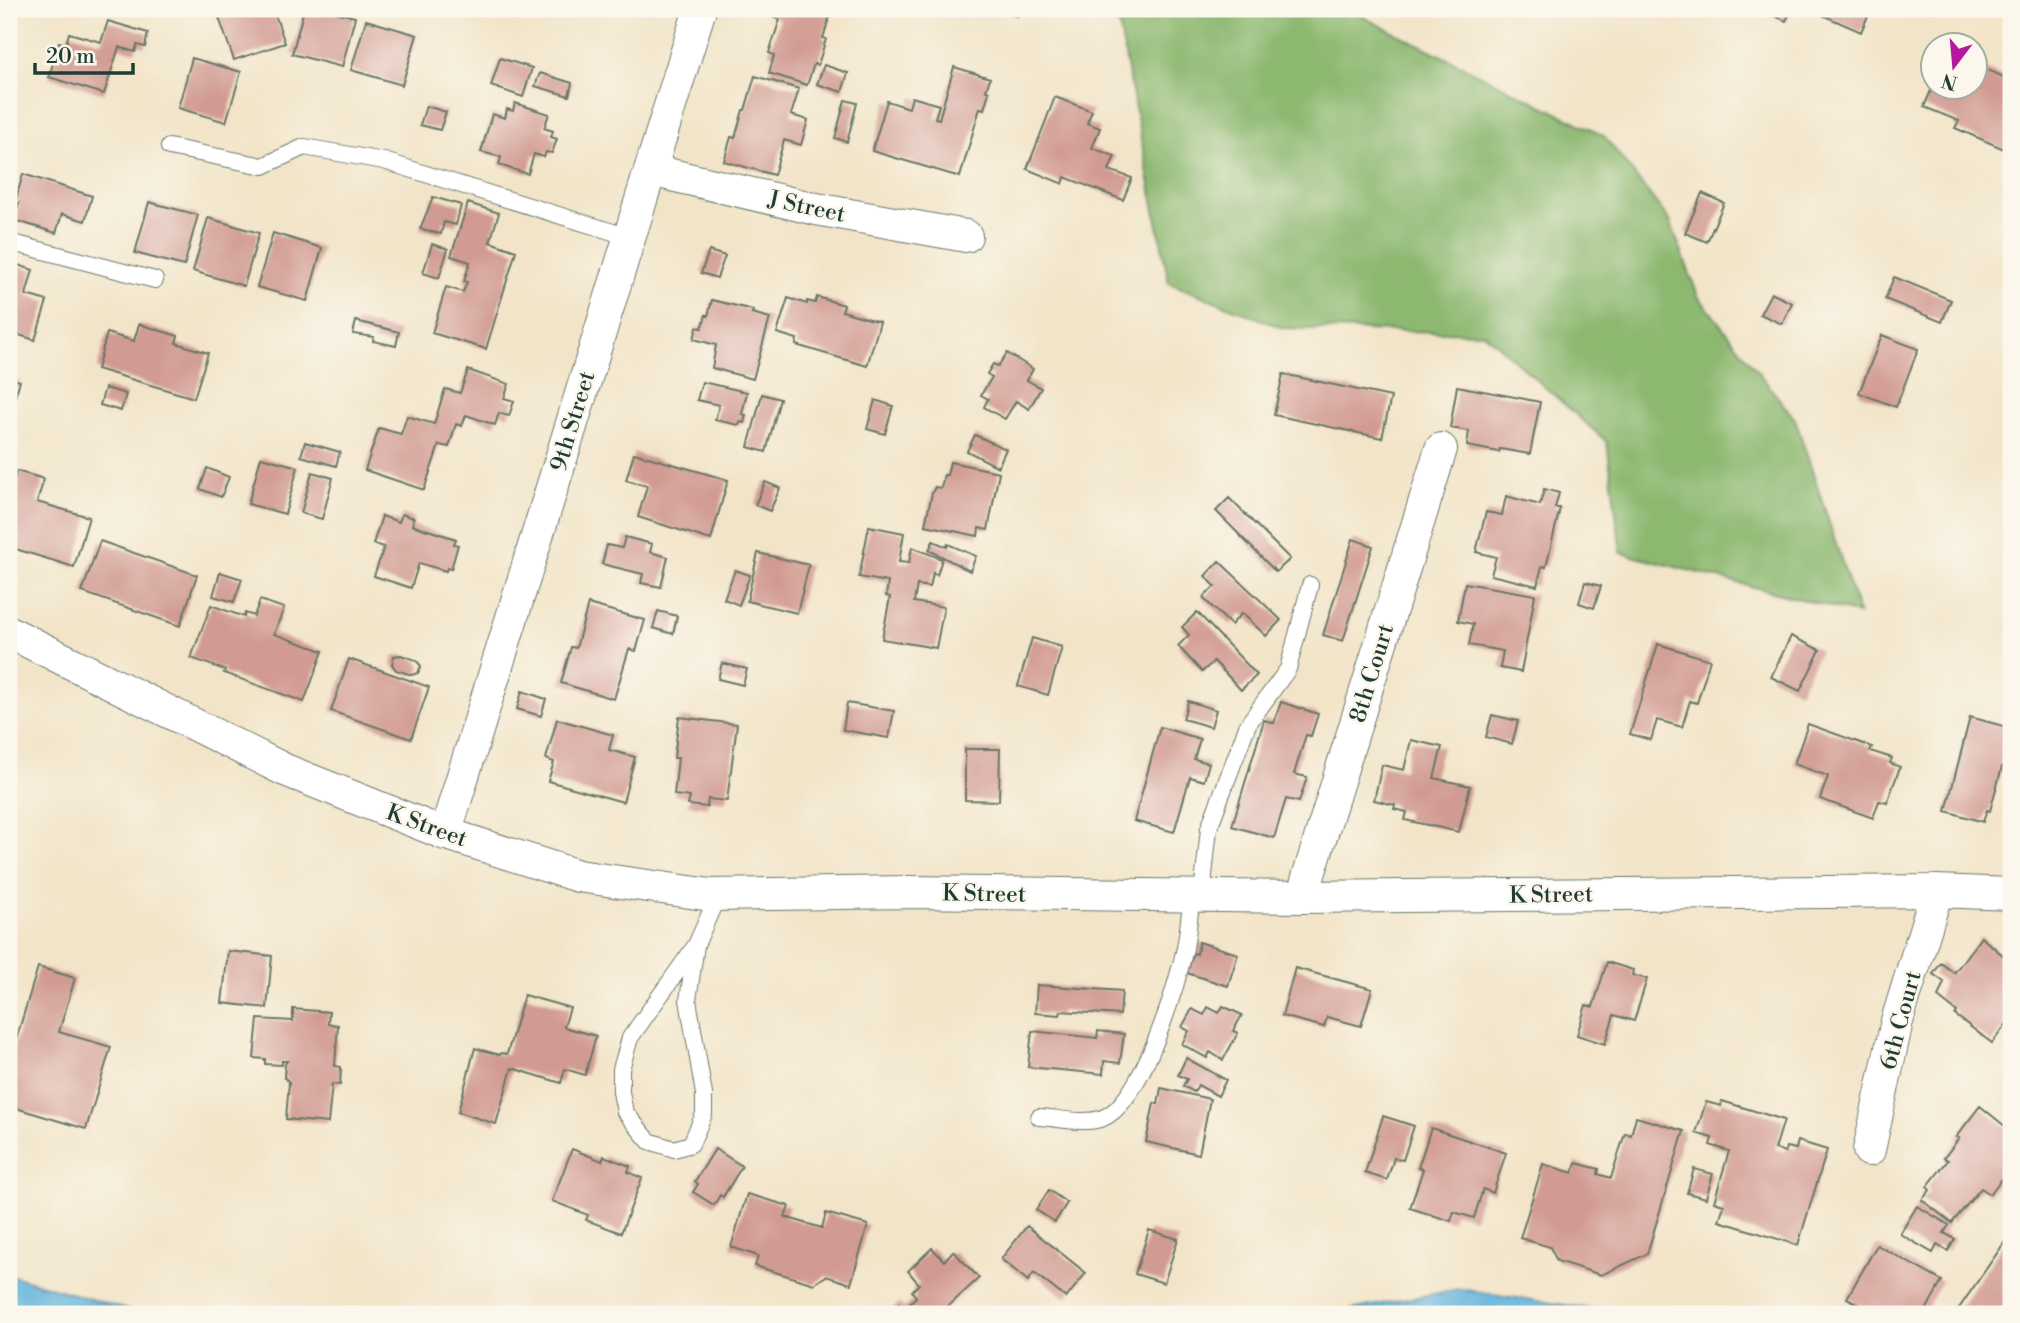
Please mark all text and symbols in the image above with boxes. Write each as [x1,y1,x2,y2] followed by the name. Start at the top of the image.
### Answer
[35,32,133,76] scale bar
[1918,32,1988,102] north arrow
[46,44,95,70] text: 20 m
[1939,68,1960,95] text: N
[765,185,848,229] street label: J Street
[544,368,601,475] street label: 9th Street
[1344,621,1400,726] street label: 8th Court
[382,798,471,853] street label: K Street
[942,879,1026,909] street label: K Street
[1509,880,1593,910] street label: K Street
[1874,968,1928,1073] street label: 6th Court

